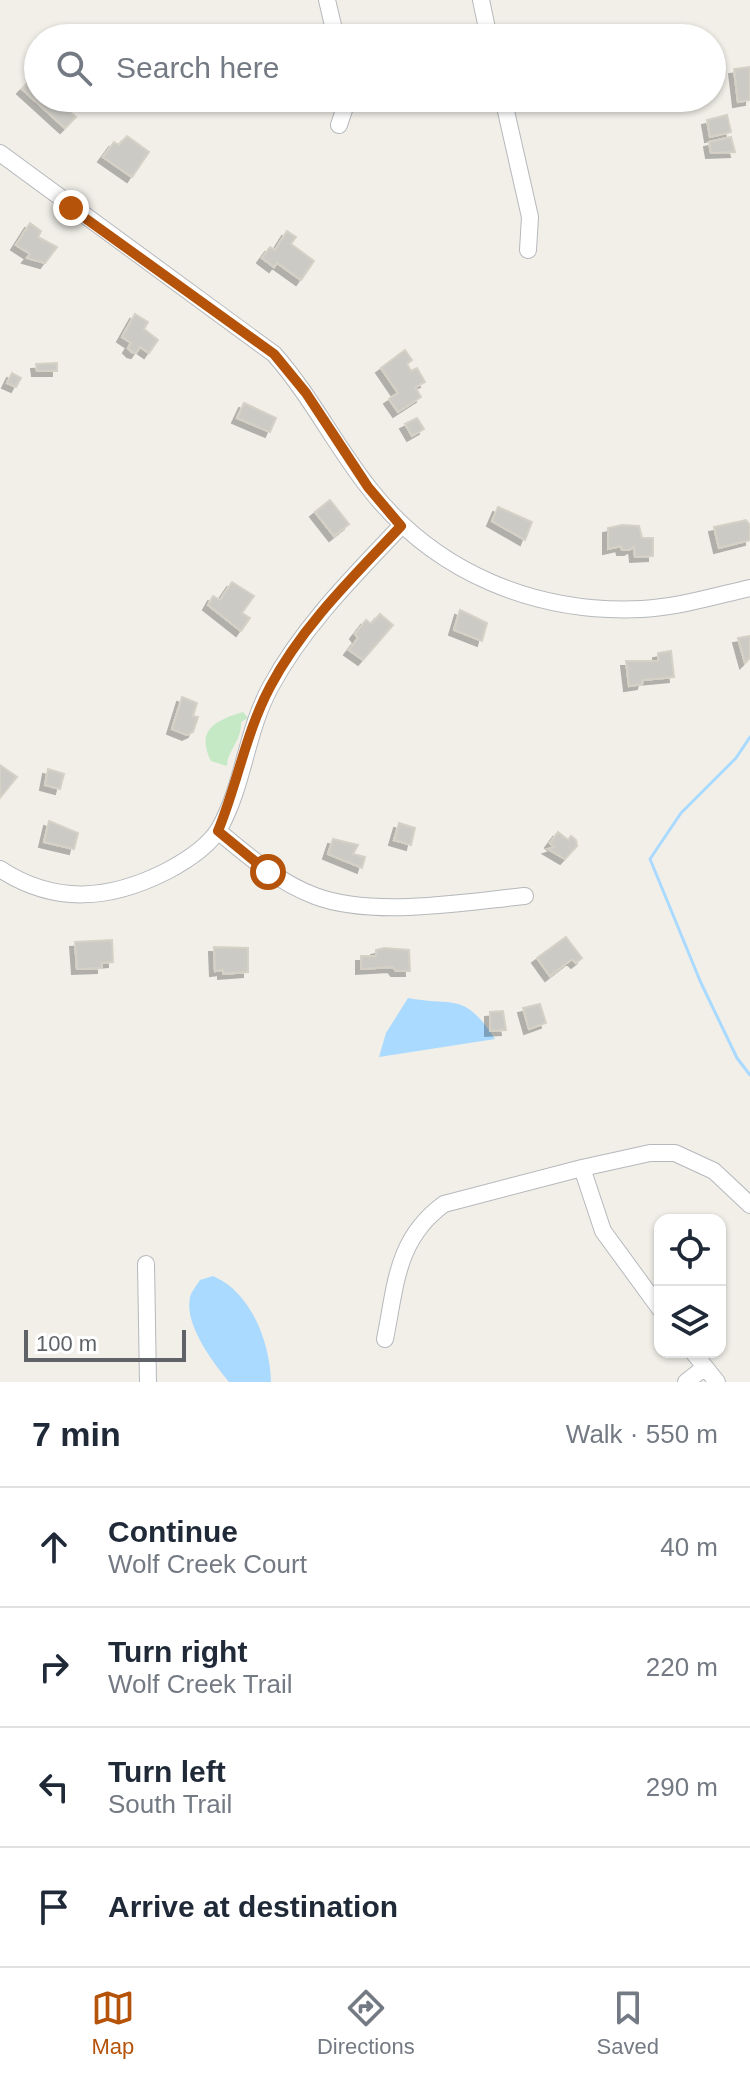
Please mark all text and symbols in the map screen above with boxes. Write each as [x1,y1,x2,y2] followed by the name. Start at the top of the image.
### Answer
[24,24,726,112] search box
[52,46,96,90] icon: search
[116,51,279,84] text: Search here
[53,190,89,226] route end
[250,854,286,890] route start
[654,1214,726,1358] map controls
[654,1214,726,1286] button: locate
[654,1286,726,1358] button: layers
[24,1326,186,1362] scale bar
[36,1331,97,1356] text: 100 m
[32,1415,121,1453] text: 7 min
[566,1419,718,1449] text: Walk · 550 m
[108,1515,238,1548] text: Continue
[32,1525,76,1569] icon: ahead
[660,1532,718,1562] text: 40 m
[108,1549,307,1579] text: Wolf Creek Court
[108,1635,247,1668] text: Turn right
[32,1645,76,1689] icon: right
[646,1652,718,1682] text: 220 m
[108,1669,292,1699] text: Wolf Creek Trail
[108,1755,226,1788] text: Turn left
[32,1765,76,1809] icon: left
[646,1772,718,1802] text: 290 m
[108,1789,232,1819] text: South Trail
[32,1885,76,1929] icon: arrive
[108,1890,398,1923] text: Arrive at destination
[91,1986,135,2060] tab: Map
[317,1986,415,2060] tab: Directions
[597,1986,659,2060] tab: Saved

